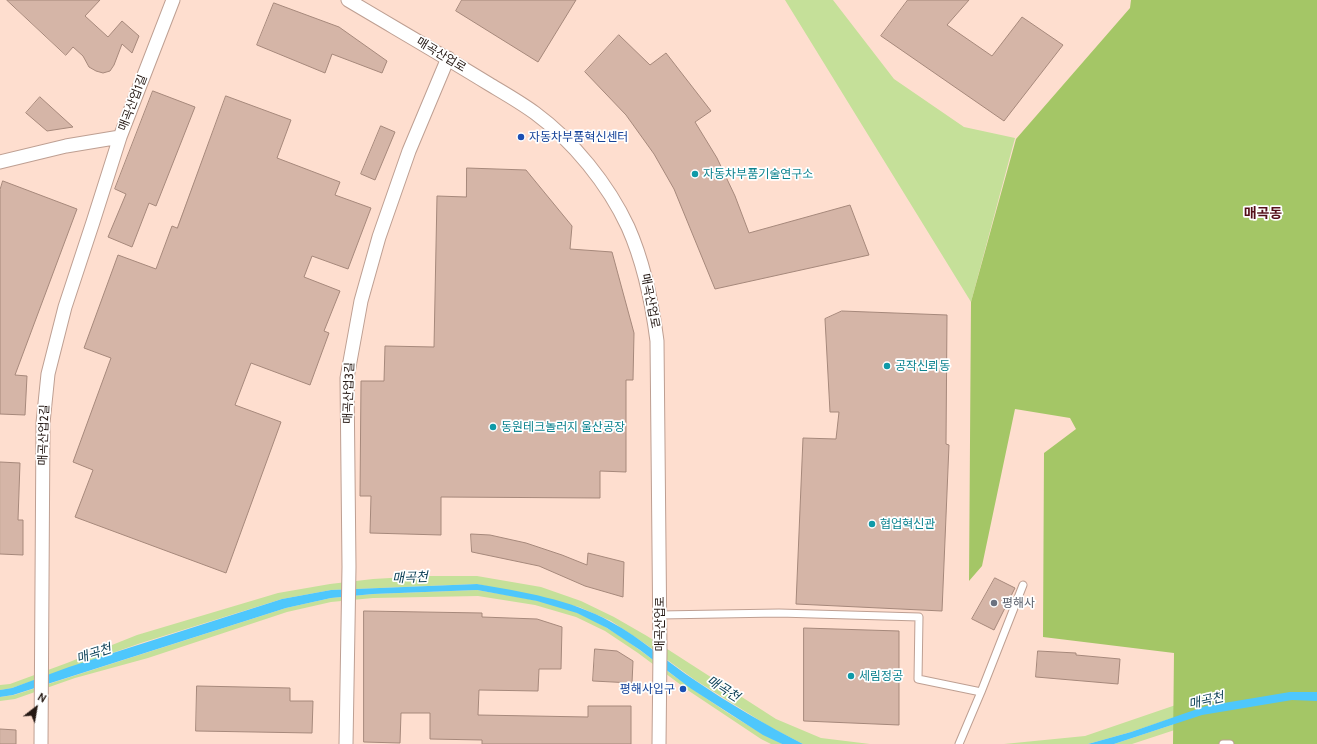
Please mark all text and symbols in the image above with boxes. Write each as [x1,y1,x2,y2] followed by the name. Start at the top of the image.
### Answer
[414,35,468,75] street label: 매곡산업로
[116,73,150,133] street label: 매곡산업1길
[529,130,628,144] place label: 자동차부품혁신센터
[516,132,526,142] marker: 자동차부품혁신센터
[703,167,813,181] place label: 자동차부품기술연구소
[690,169,700,179] marker: 자동차부품기술연구소
[1244,206,1282,222] district label: 매곡동
[638,273,662,329] street label: 매곡산업로
[895,359,950,373] place label: 공작신뢰동
[882,361,892,371] marker: 공작신뢰동
[341,362,357,424] street label: 매곡산업3길
[36,404,52,466] street label: 매곡산업2길
[501,420,625,434] place label: 동원테크놀러지 울산공장
[488,422,498,432] marker: 동원테크놀러지 울산공장
[880,517,935,531] place label: 협업혁신관
[867,519,877,529] marker: 협업혁신관
[392,570,428,586] water label: 매곡천
[653,596,667,652] street label: 매곡산업로
[1002,596,1035,610] place label: 평해사
[989,598,999,608] marker: 평해사
[75,641,113,667] water label: 매곡천
[859,669,903,683] place label: 세림정공
[846,671,856,681] marker: 세림정공
[704,673,742,705] water label: 매곡천
[620,682,675,696] place label: 평해사입구
[678,684,688,694] marker: 평해사입구
[16,688,56,728] north arrow
[1187,689,1225,713] water label: 매곡천
[35,690,49,706] text: N

